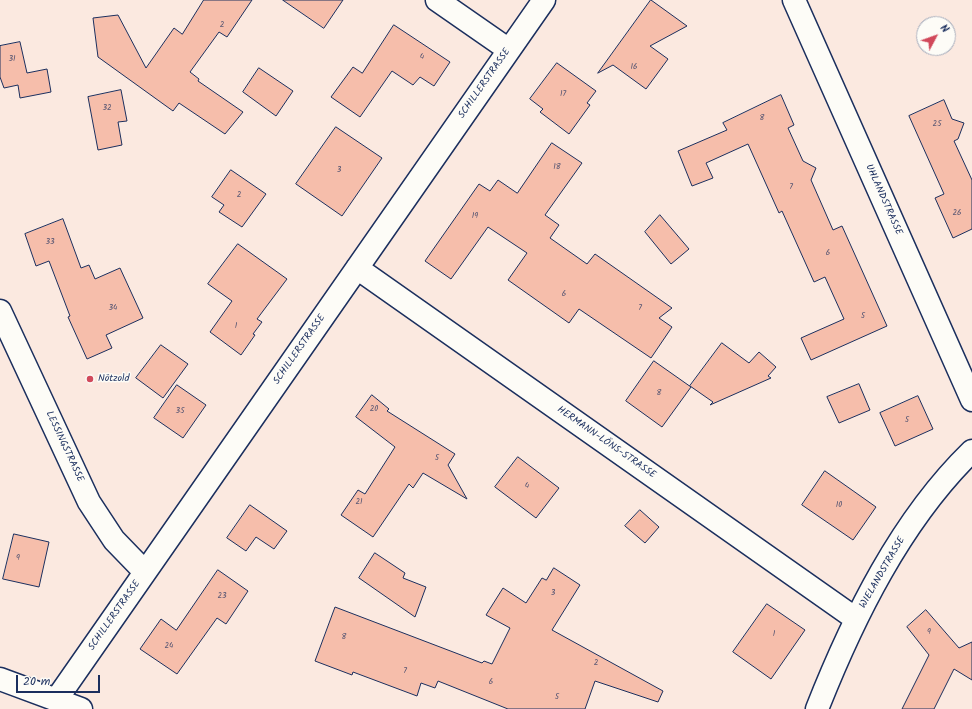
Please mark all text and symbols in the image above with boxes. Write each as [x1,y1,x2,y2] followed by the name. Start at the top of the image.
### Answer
[916,16,956,56] north arrow
[935,20,953,37] text: N
[220,21,224,31] house number: 2
[456,47,514,121] street label: SCHILLERSTRASSE
[420,53,424,63] house number: 4
[8,55,16,65] house number: 31
[631,63,637,73] house number: 16
[560,90,566,100] house number: 17
[102,104,112,114] house number: 32
[760,114,764,124] house number: 8
[933,120,941,130] house number: 25
[553,163,561,173] house number: 18
[862,163,904,237] street label: UHLANDSTRASSE
[337,166,341,176] house number: 3
[789,183,793,193] house number: 7
[237,191,241,201] house number: 2
[952,209,962,219] house number: 26
[472,212,478,222] house number: 19
[45,238,55,248] house number: 33
[826,249,830,259] house number: 6
[562,290,566,300] house number: 6
[109,304,117,314] house number: 34
[638,304,642,314] house number: 7
[861,312,865,322] house number: 5
[271,313,329,387] street label: SCHILLERSTRASSE
[235,322,237,332] house number: 1
[98,373,130,385] place label: Nötzold
[85,374,95,384] marker: Nötzold
[657,389,661,399] house number: 8
[554,404,658,482] street label: HERMANN-LÖNS-STRASSE
[370,405,378,415] house number: 20
[176,407,184,417] house number: 35
[42,410,86,484] street label: LESSINGSTRASSE
[905,416,909,426] house number: 5
[435,454,439,464] house number: 5
[525,482,529,492] house number: 4
[355,498,363,508] house number: 21
[836,501,842,511] house number: 10
[858,535,908,611] street label: WIELANDSTRASSE
[16,554,20,564] house number: 9
[86,579,144,653] street label: SCHILLERSTRASSE
[551,589,555,599] house number: 3
[217,592,227,602] house number: 23
[927,628,931,638] house number: 9
[773,630,775,640] house number: 1
[342,633,346,643] house number: 8
[164,642,174,652] house number: 24
[594,659,598,669] house number: 2
[18,667,102,693] scale bar
[403,667,407,677] house number: 7
[23,672,50,691] text: 20 m
[489,678,493,688] house number: 6
[555,693,559,703] house number: 5

